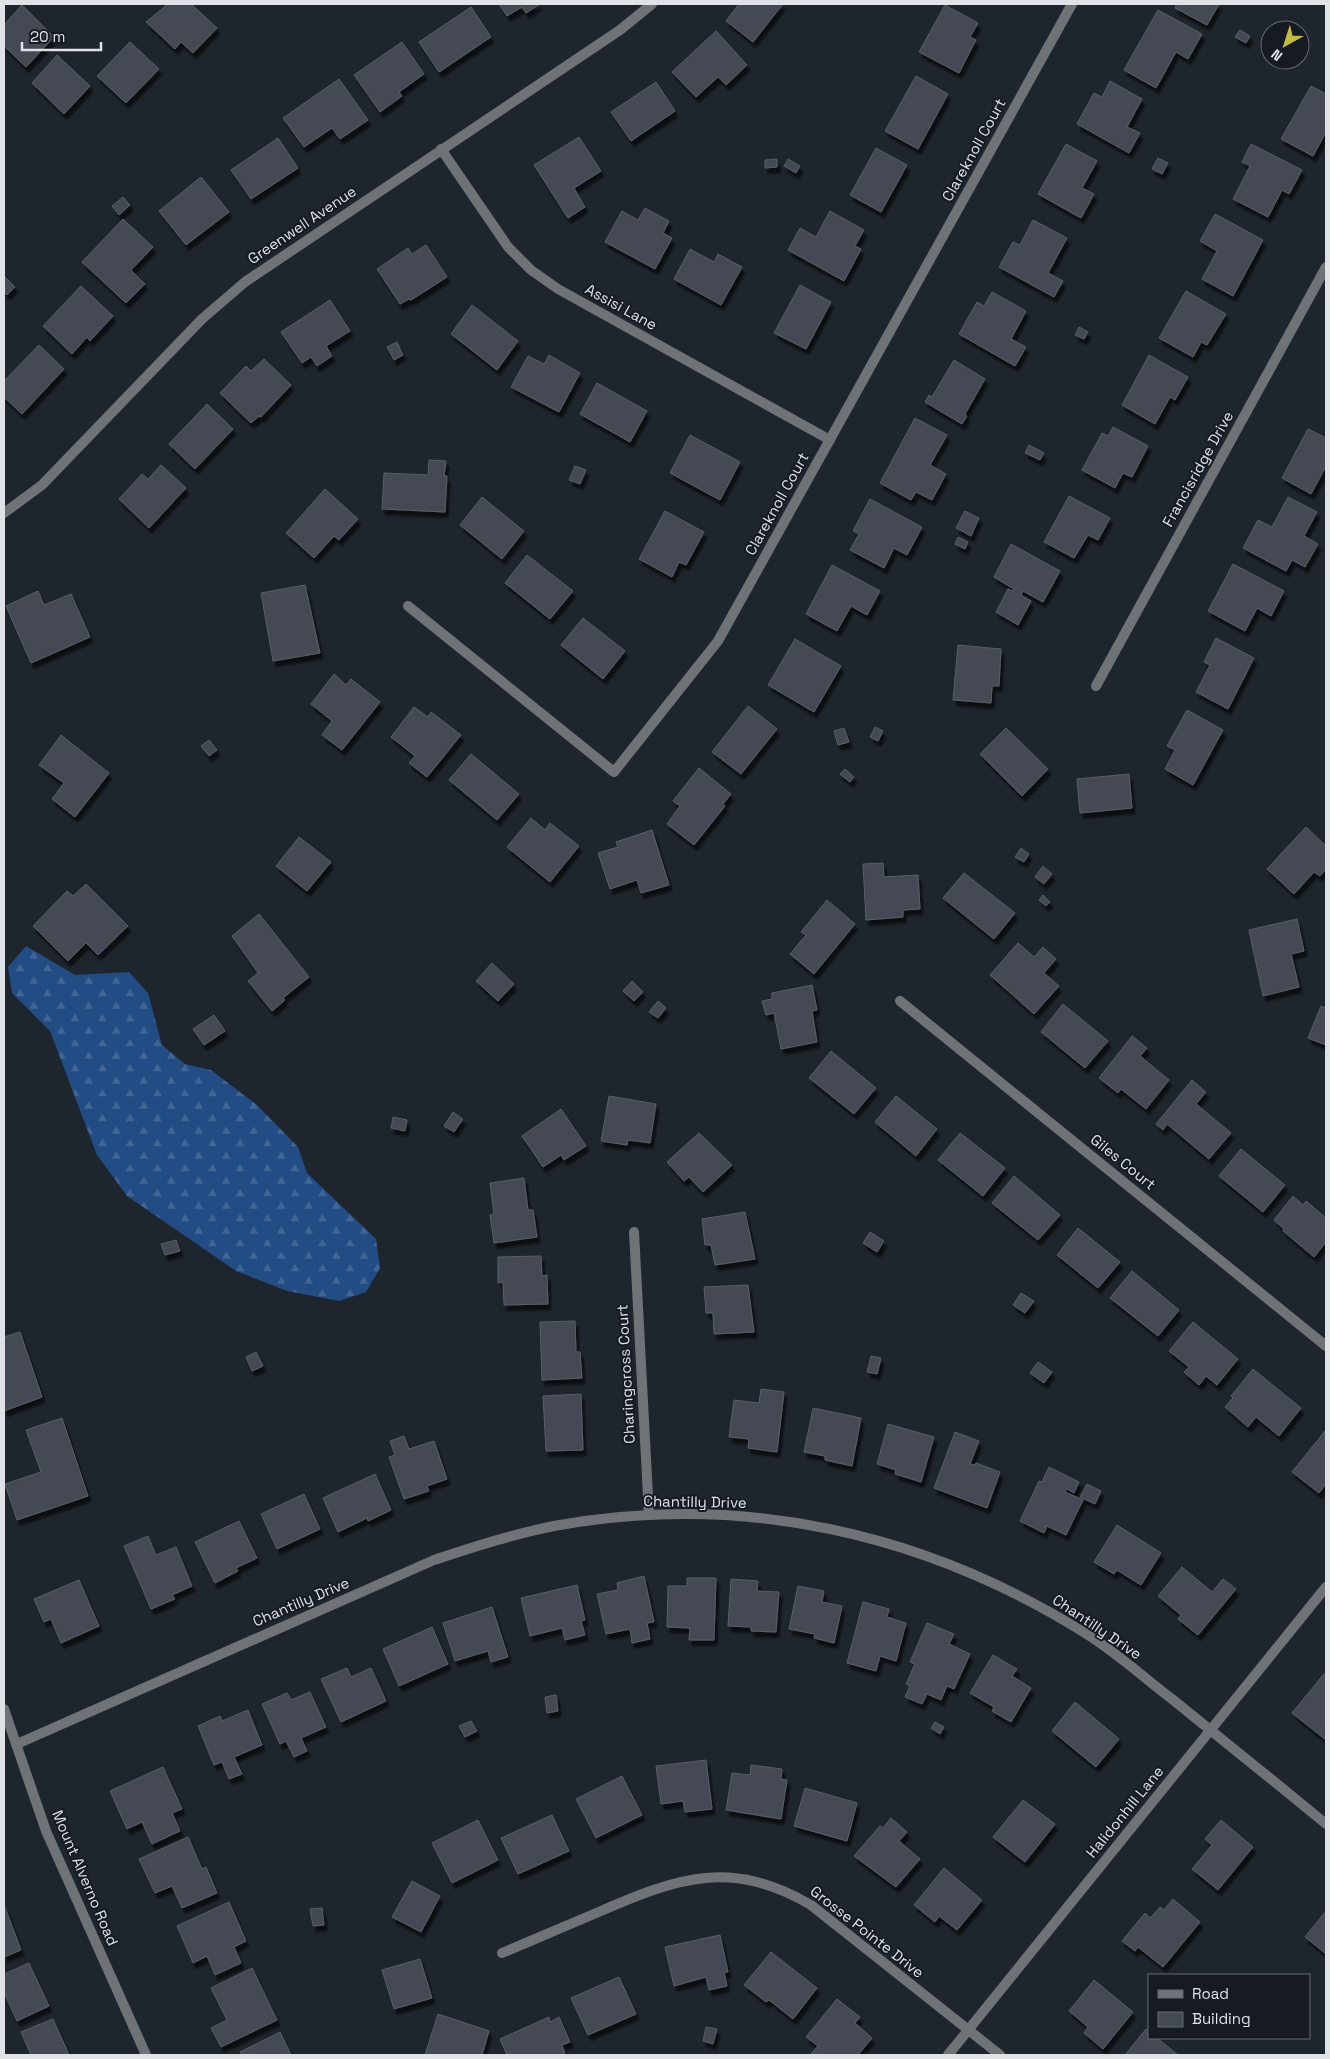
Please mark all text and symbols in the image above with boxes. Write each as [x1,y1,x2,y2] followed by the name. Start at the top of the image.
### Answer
[22,20,101,52] scale bar
[1260,20,1310,70] north arrow
[30,27,65,46] text: 20 m
[1268,45,1286,65] text: N
[937,95,1010,204] street label: Clareknoll Court
[244,181,360,268] street label: Greenwell Avenue
[582,279,661,334] street label: Assisi Lane
[1158,408,1237,530] street label: Francisridge Drive
[740,449,813,558] street label: Clareknoll Court
[1087,1130,1160,1194] street label: Giles Court
[612,1304,639,1444] street label: Charingcross Court
[643,1491,747,1512] street label: Chantilly Drive
[250,1573,352,1630] street label: Chantilly Drive
[1049,1590,1146,1663] street label: Chantilly Drive
[1082,1762,1168,1862] street label: Halidonhill Lane
[48,1807,123,1949] street label: Mount Alverno Road
[807,1881,928,1982] street label: Grosse Pointe Drive
[1148,1974,1310,2039] legend
[1192,1984,1229,2003] text: Road
[1192,2009,1251,2028] text: Building

